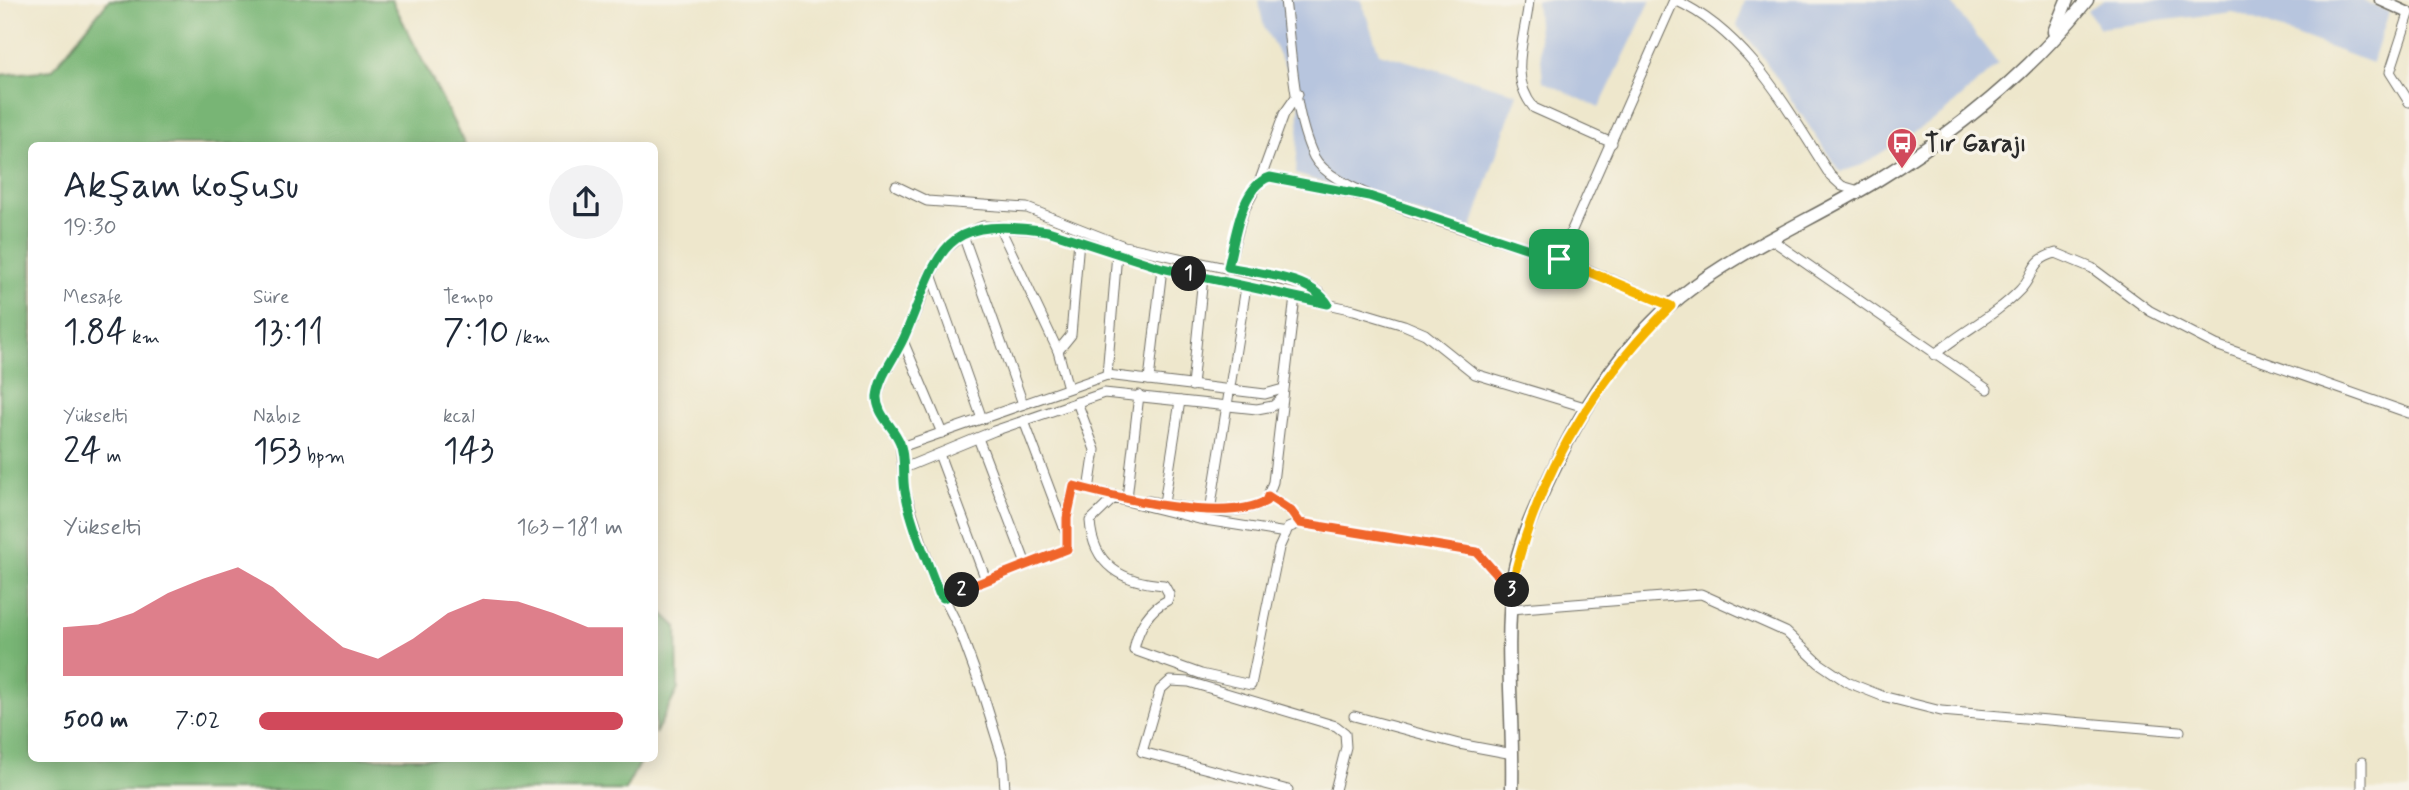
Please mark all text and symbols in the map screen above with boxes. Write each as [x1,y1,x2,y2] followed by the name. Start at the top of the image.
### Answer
[1885,126,1919,170] bus stop icon: Tır Garajı
[1925,129,2026,160] place label: Tır Garajı
[63,162,299,211] text: Akşam koşusu
[549,165,623,239] button: share
[63,213,117,243] text: 19:30
[1529,229,1589,289] pin
[1540,240,1578,278] icon: arrive
[1172,256,1206,292] pin: 1
[1184,261,1193,286] text: 1
[63,285,123,310] text: Mesafe
[253,285,289,310] text: Süre
[443,285,493,310] text: Tempo
[63,310,127,356] text: 1.84
[253,310,324,356] text: 13:11
[443,310,509,356] text: 7:10
[127,325,160,350] text: km
[509,325,550,350] text: /km
[63,404,127,429] text: Yükselti
[253,404,301,429] text: Nabız
[443,404,475,429] text: kcal
[63,429,101,475] text: 24
[253,429,302,475] text: 153
[443,429,494,475] text: 143
[101,444,122,469] text: m
[302,444,345,469] text: bpm
[63,513,141,543] text: Yükselti
[517,513,623,543] text: 163–181 m
[944,572,979,608] pin: 2
[1494,572,1530,608] pin: 3
[957,577,966,602] text: 2
[1507,577,1516,602] text: 3
[63,706,128,736] text: 500 m
[175,706,220,736] text: 7:02

